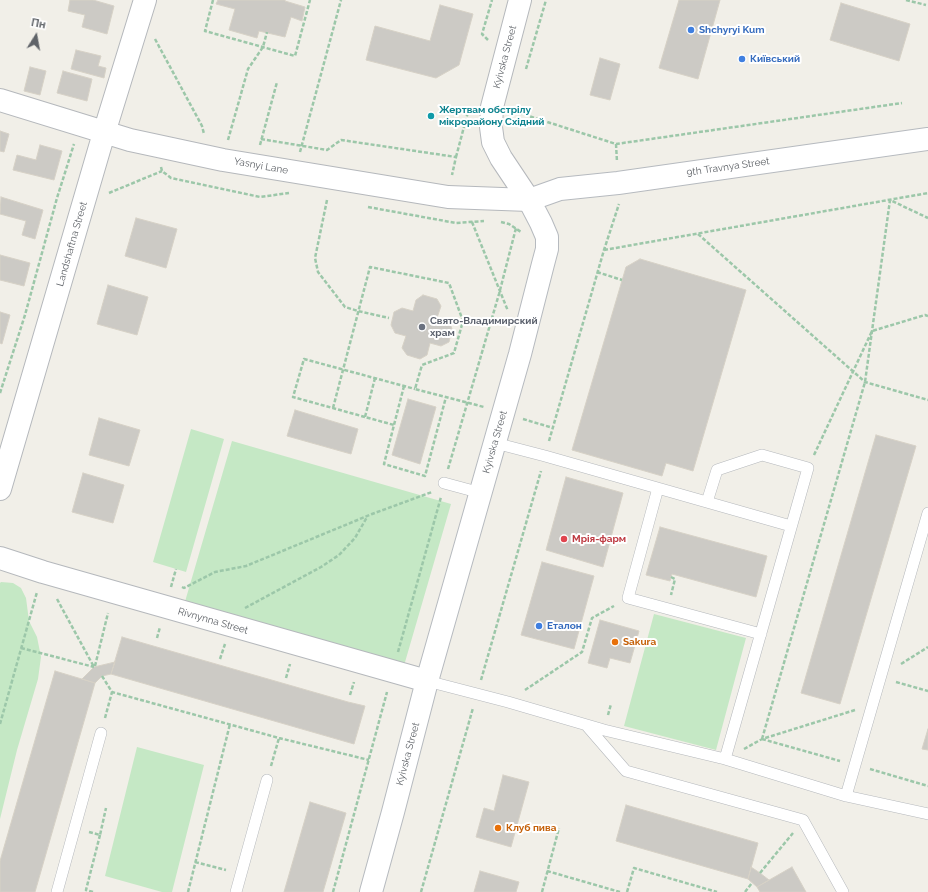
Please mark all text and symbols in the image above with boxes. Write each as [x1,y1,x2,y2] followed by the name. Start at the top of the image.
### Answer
[16,16,56,56] north arrow
[30,16,47,32] text: Пн
[491,24,519,90] street label: Kyivska Street
[699,24,765,36] place label: Shchyryi Kum
[686,25,696,35] marker: Shchyryi Kum
[750,53,800,65] place label: Київський
[737,54,747,64] marker: Київський
[439,104,544,128] place label: Жертвам обстрілу мікрорайону Східний
[426,111,436,121] marker: Жертвам обстрілу мікрорайону Східний
[233,155,289,177] street label: Yasnyi Lane
[686,155,770,179] street label: 9th Travnya Street
[54,200,90,288] street label: Landshaftna Street
[430,315,538,338] place label: Свято-Владимирский храм
[417,322,427,332] marker: Свято-Владимирский храм
[480,409,510,475] street label: Kyivska Street
[572,533,626,545] place label: Мрія-фарм
[559,534,569,544] marker: Мрія-фарм
[176,605,250,637] street label: Rivnynna Street
[547,620,582,632] place label: Еталон
[534,621,544,631] marker: Еталон
[623,636,656,648] place label: Sakura
[610,637,620,647] marker: Sakura
[394,721,422,787] street label: Kyivska Street
[506,822,556,834] place label: Клуб пива
[493,823,503,833] marker: Клуб пива

